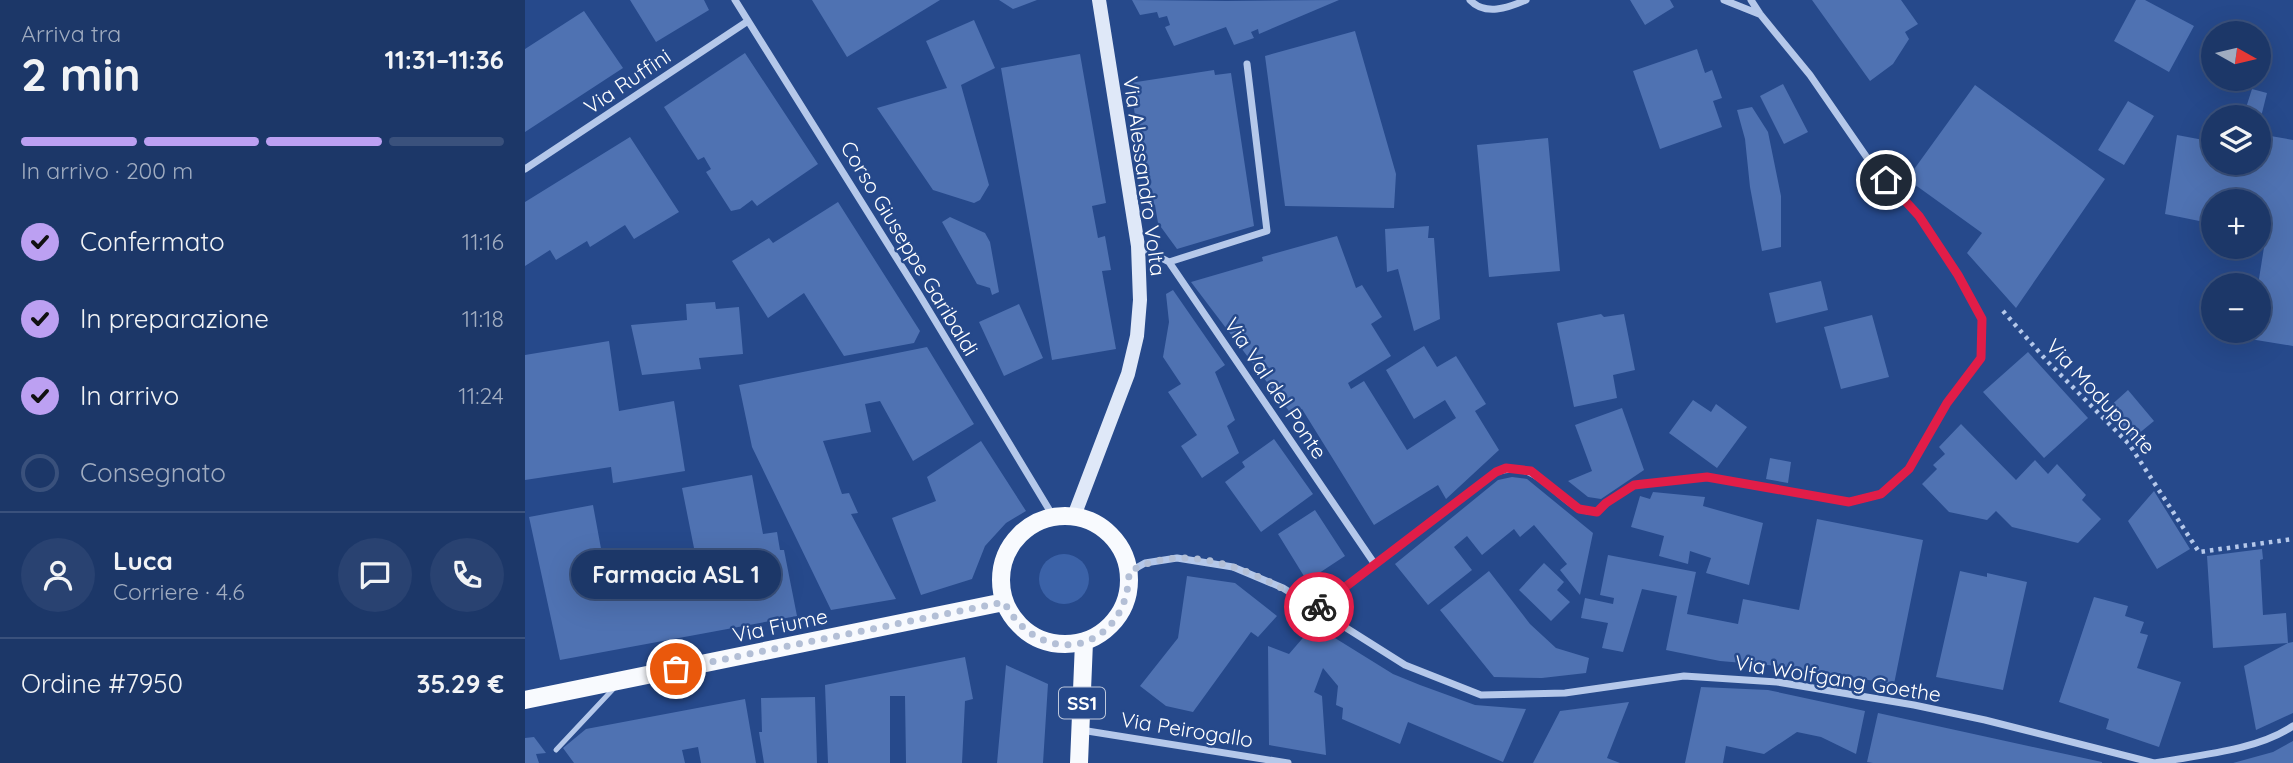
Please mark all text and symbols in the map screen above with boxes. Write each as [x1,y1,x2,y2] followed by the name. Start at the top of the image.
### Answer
[21,19,121,48] text: Arriva tra
[2201,21,2271,91] north arrow
[2201,21,2271,343] map controls
[385,43,504,76] text: 11:31–11:36
[579,43,675,119] street label: Via Ruffini
[21,45,141,103] text: 2 min
[1118,75,1172,277] street label: Via Alessandro Volta
[2201,105,2271,175] button: layers
[835,136,985,360] street label: Corso Giuseppe Garibaldi
[1856,150,1916,210] pin
[21,156,193,185] text: In arrivo · 200 m
[1867,161,1905,199] icon: home
[2201,189,2271,259] button: +
[21,223,59,261] icon: check
[80,225,225,258] text: Confermato
[462,227,504,256] text: 11:16
[2201,273,2271,343] button: −
[21,300,59,338] icon: check
[80,302,269,335] text: In preparazione
[462,304,504,333] text: 11:18
[1219,312,1333,464] street label: Via Val del Ponte
[2041,333,2161,459] street label: Via Moduponte
[21,377,59,415] icon: check
[80,379,179,412] text: In arrivo
[458,381,504,410] text: 11:24
[80,456,226,489] text: Consegnato
[21,538,95,612] button: person
[338,538,412,612] button: chat
[430,538,504,612] button: phone
[113,544,173,577] text: Luca
[571,550,781,599] callout: Farmacia ASL 1
[592,560,760,589] text: Farmacia ASL 1
[1284,572,1354,642] courier
[113,577,245,606] text: Corriere · 4.6
[1300,588,1338,626] icon: bike
[730,602,830,648] street label: Via Fiume
[646,639,706,699] pin
[1733,649,1943,707] street label: Via Wolfgang Goethe
[657,650,695,688] icon: bag
[21,667,183,700] text: Ordine #7950
[416,667,504,700] text: 35.29 €
[1059,688,1105,718] road number: SS1
[1119,706,1255,752] street label: Via Peirogallo

